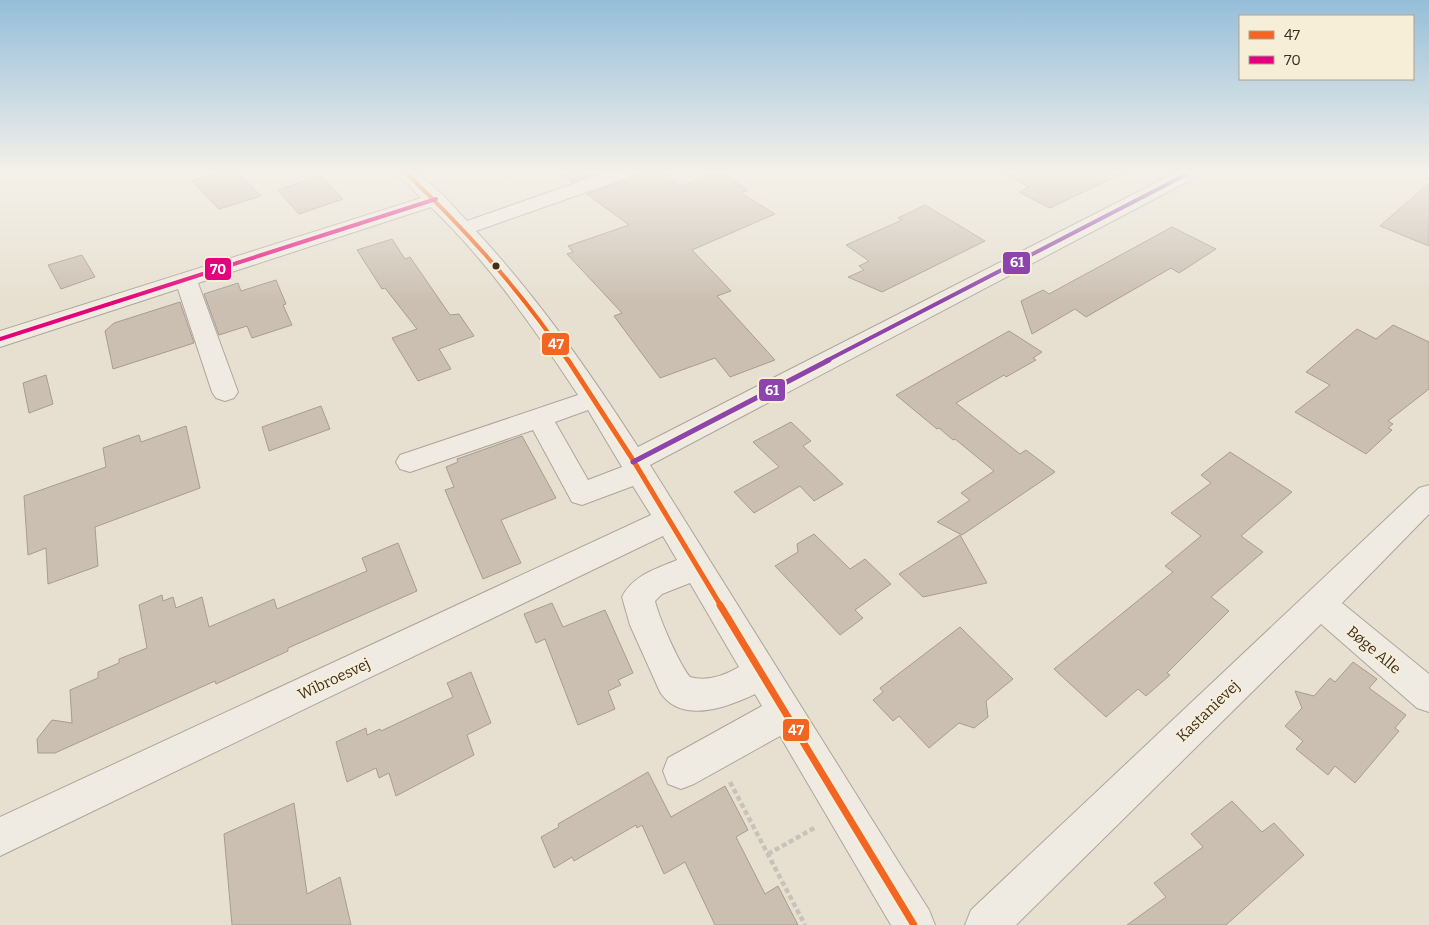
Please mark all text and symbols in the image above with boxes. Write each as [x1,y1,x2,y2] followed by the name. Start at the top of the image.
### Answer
[1239,15,1414,80] legend
[1284,26,1301,44] text: 47
[1284,51,1301,69] text: 70
[1002,251,1031,275] line badge: 61
[1010,254,1024,271] text: 61
[204,257,232,281] line badge: 70
[210,261,226,278] text: 70
[491,261,501,271] unlabelled marker
[541,332,570,356] line badge: 47
[548,336,564,353] text: 47
[758,378,786,402] line badge: 61
[765,382,779,399] text: 61
[1343,622,1405,678] street label: Bøge Alle
[295,654,373,704] street label: Wibroesvej
[1173,677,1243,745] street label: Kastanievej
[782,718,810,742] line badge: 47
[788,722,804,739] text: 47

